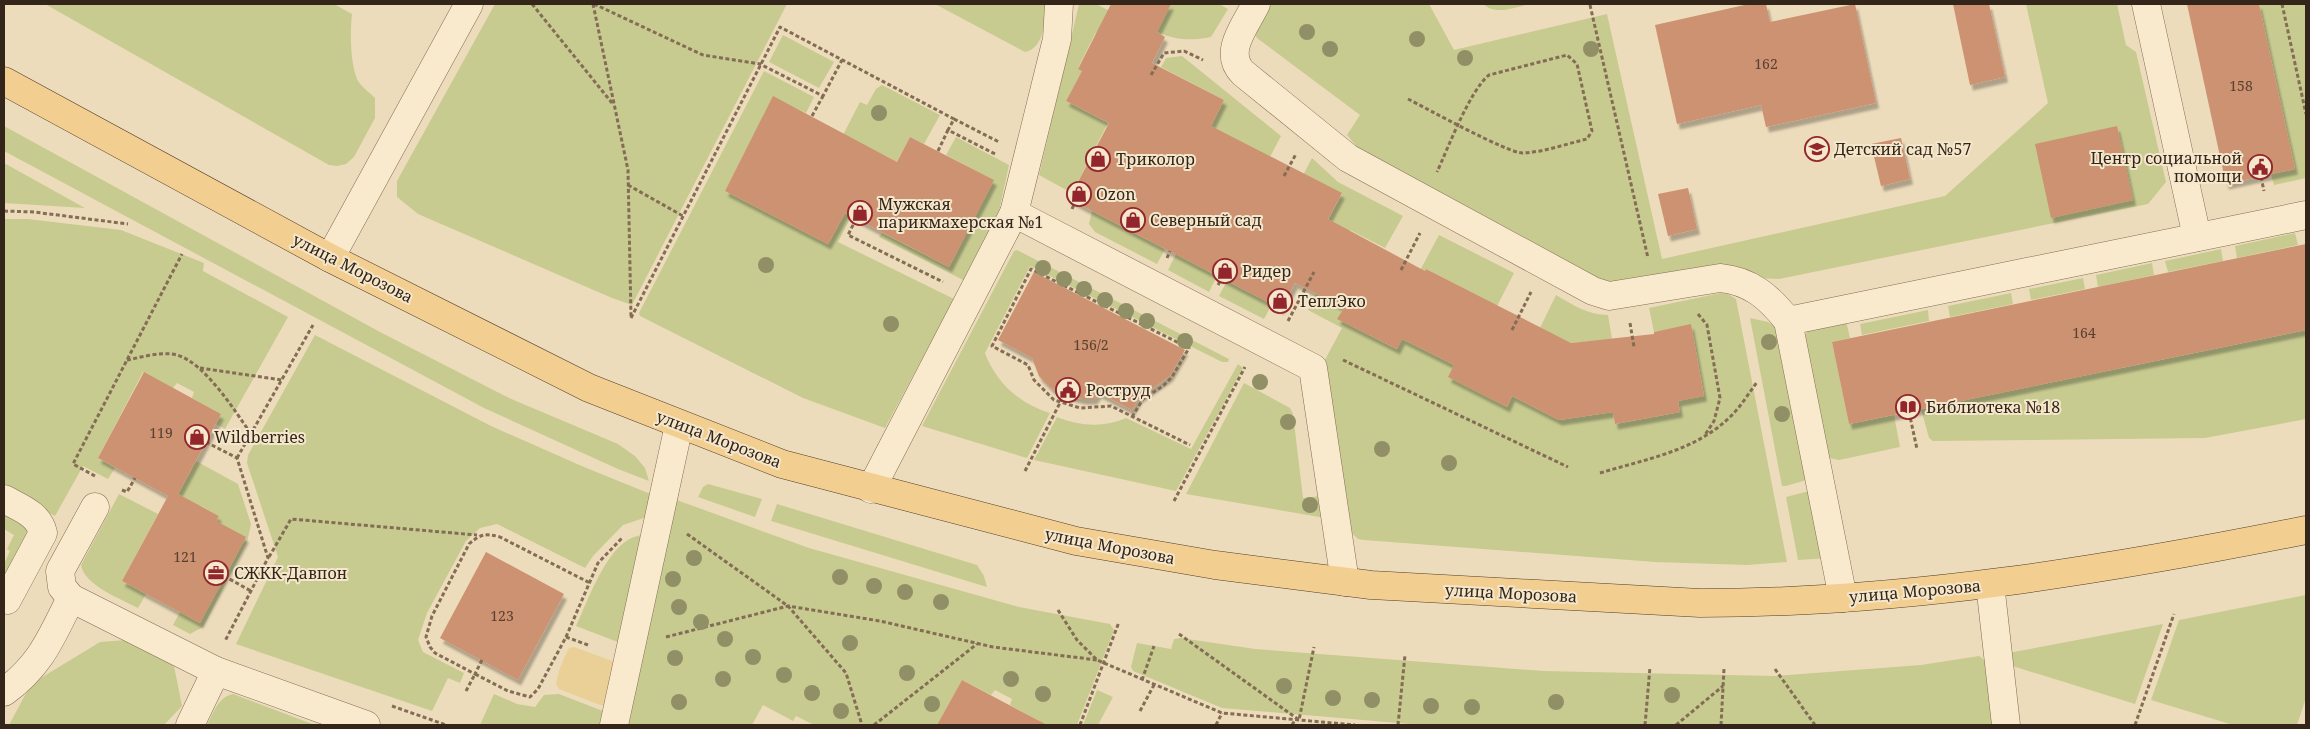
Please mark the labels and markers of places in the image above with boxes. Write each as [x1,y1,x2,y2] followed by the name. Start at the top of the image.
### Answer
[1804,136,1830,162] school or university icon: Детский сад №57
[1834,138,1971,160] place label: Детский сад №57
[1085,146,1111,172] shop icon: Триколор
[2091,147,2242,187] place label: Центр социальной помощи
[1116,148,1195,170] place label: Триколор
[2247,154,2273,180] public building icon: Центр социальной помощи
[1066,181,1092,207] shop icon: Ozon
[1096,183,1136,205] place label: Ozon
[878,193,1044,233] place label: Мужская парикмахерская №1
[847,200,873,226] shop icon: Мужская парикмахерская №1
[1120,207,1146,233] shop icon: Северный сад
[1150,209,1262,231] place label: Северный сад
[1212,258,1238,284] shop icon: Ридер
[1242,260,1291,282] place label: Ридер
[1267,288,1293,314] shop icon: ТеплЭко
[1298,290,1366,312] place label: ТеплЭко
[1055,377,1081,403] public building icon: Роструд
[1086,379,1151,401] place label: Роструд
[1895,394,1921,420] library icon: Библиотека №18
[1926,396,2060,418] place label: Библиотека №18
[184,424,210,450] shop icon: Wildberries
[214,426,305,448] place label: Wildberries
[203,560,229,586] office icon: СЖКК-Давпон
[234,562,348,584] place label: СЖКК-Давпон

